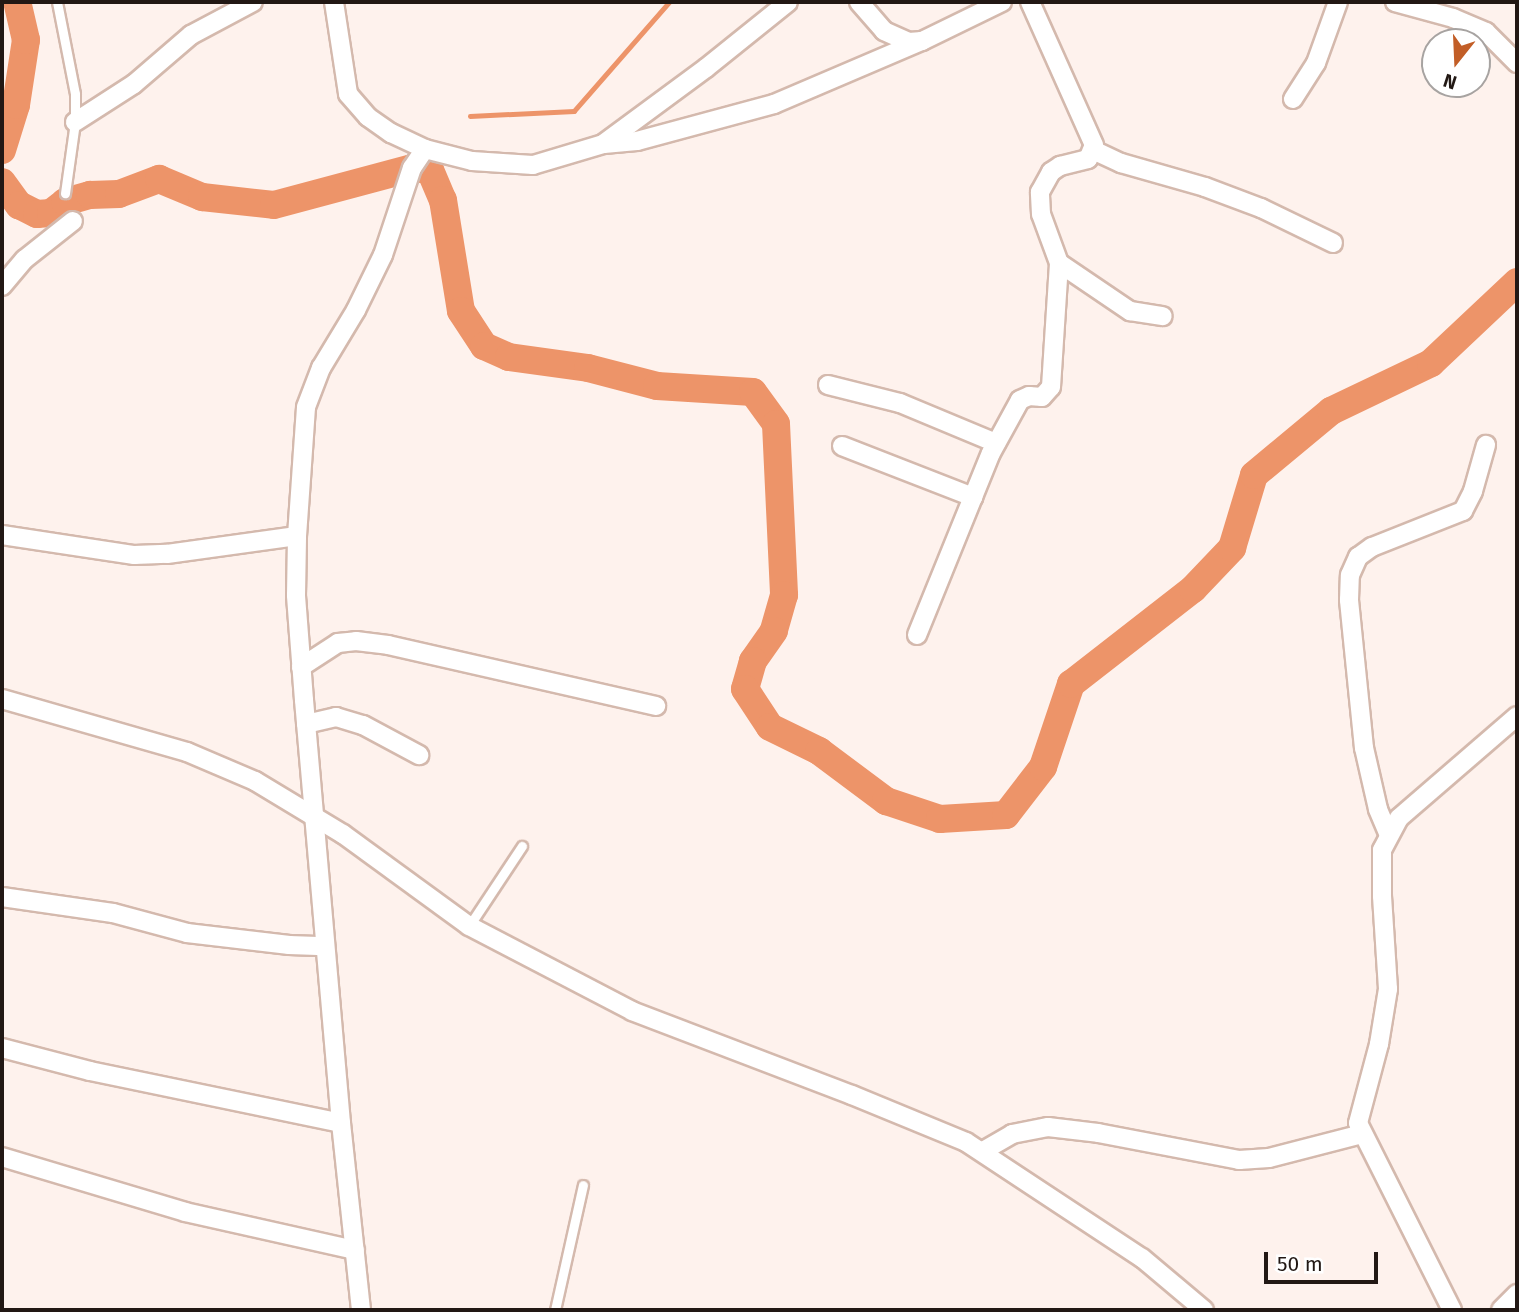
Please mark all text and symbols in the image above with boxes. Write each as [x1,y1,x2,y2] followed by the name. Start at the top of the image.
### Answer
[1421,28,1491,98] north arrow
[1440,69,1460,94] text: N
[1267,1238,1381,1282] scale bar
[1277,1251,1323,1277] text: 50 m

